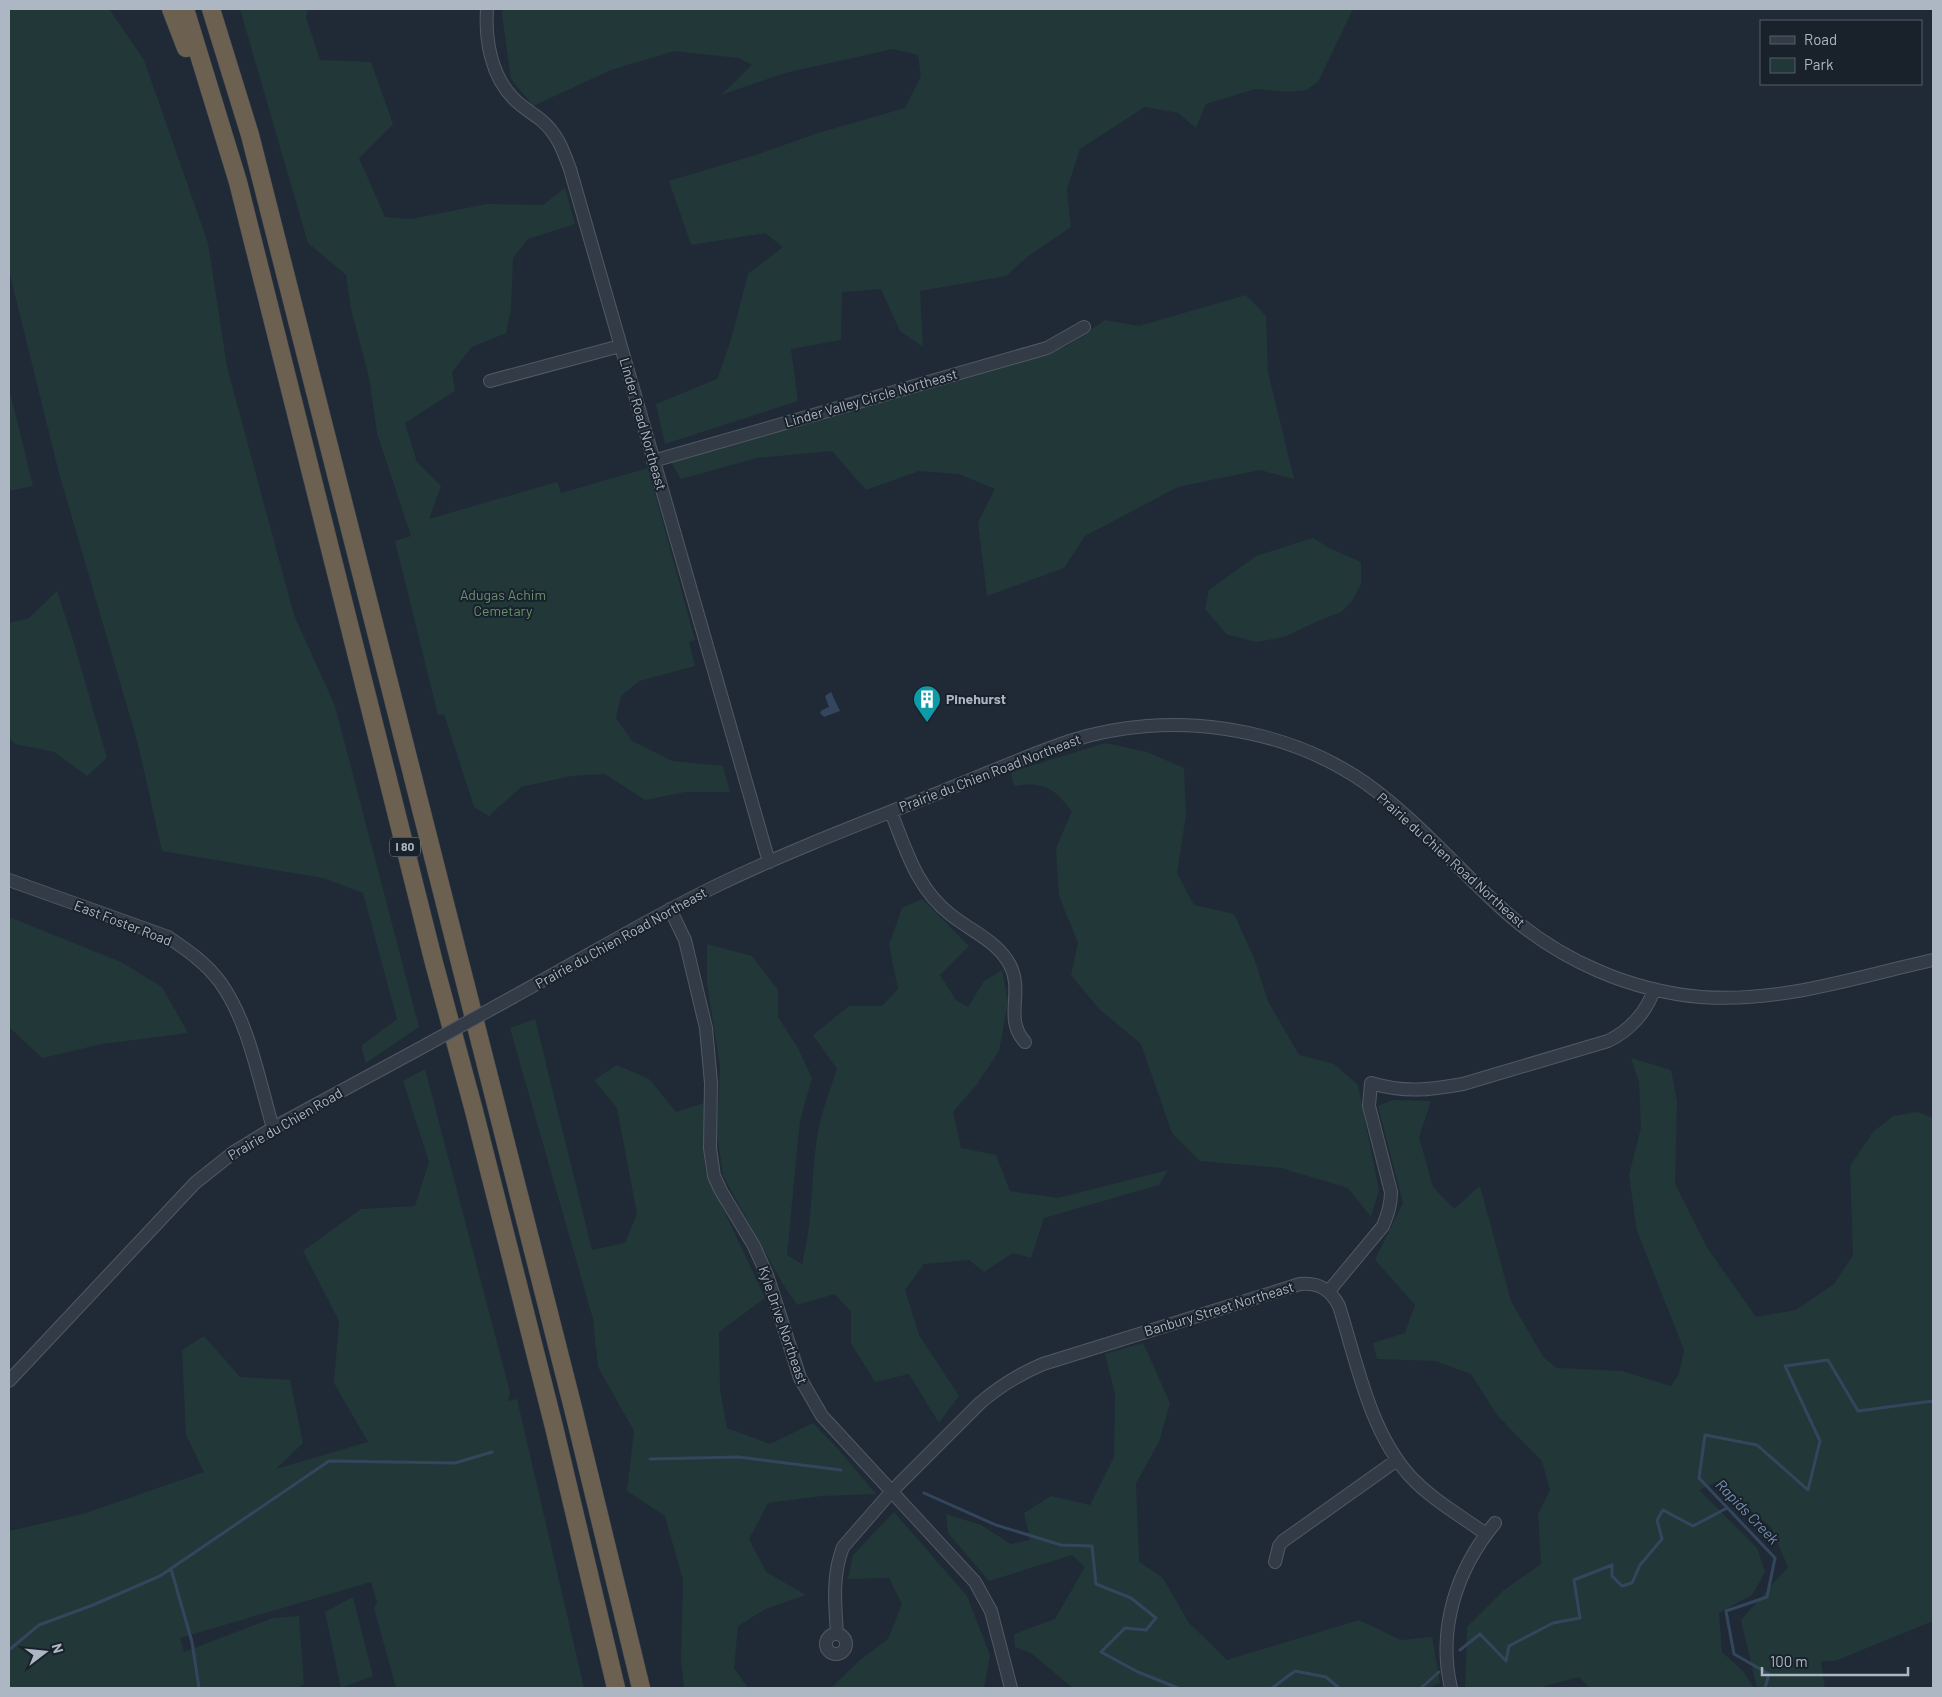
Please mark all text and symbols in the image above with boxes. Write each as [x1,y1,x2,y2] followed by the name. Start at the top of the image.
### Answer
[1760,20,1922,85] legend
[1804,30,1837,48] text: Road
[1804,55,1834,73] text: Park
[616,356,671,492] street label: Linder Road Northeast
[783,365,959,430] street label: Linder Valley Circle Northeast
[460,586,546,619] park label: Adugas Achim Cemetary
[912,684,942,723] building icon: Pinehurst
[946,690,1006,707] place label: Pinehurst
[896,730,1083,815] street label: Prairie du Chien Road Northeast
[1374,789,1529,931] street label: Prairie du Chien Road Northeast
[390,838,420,856] road number: I 80
[532,883,709,992] street label: Prairie du Chien Road Northeast
[72,896,174,949] street label: East Foster Road
[224,1084,345,1163] street label: Prairie du Chien Road
[755,1264,812,1386] street label: Kyle Drive Northeast
[1142,1278,1296,1339] street label: Banbury Street Northeast
[1712,1475,1784,1548] water label: Rapids Creek
[20,1627,70,1677] north arrow
[49,1641,67,1655] text: N
[1762,1644,1908,1676] scale bar
[1770,1652,1808,1670] text: 100 m

